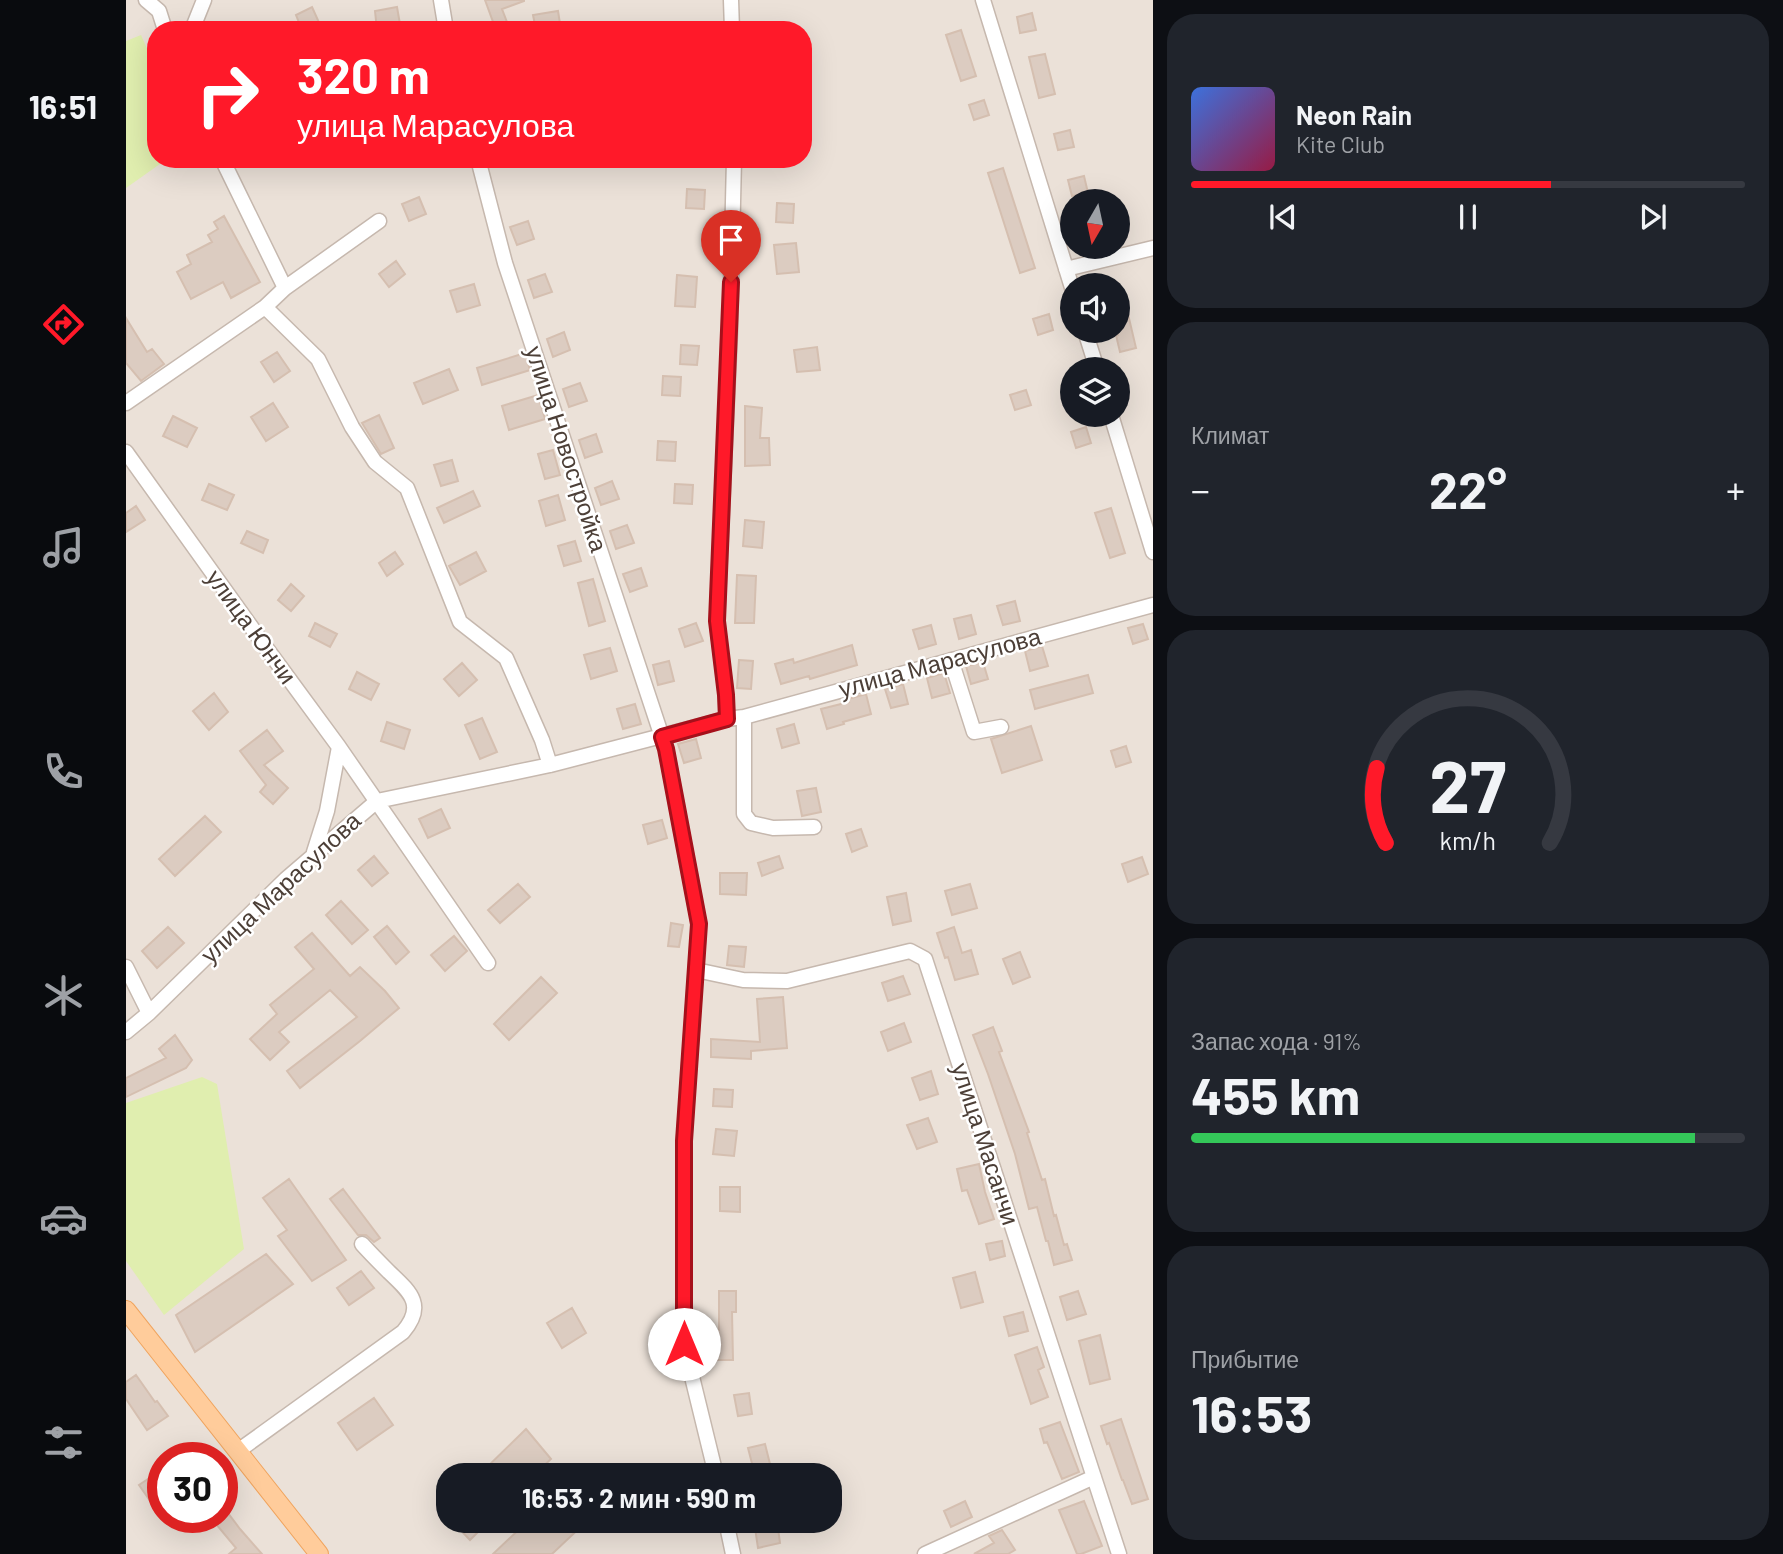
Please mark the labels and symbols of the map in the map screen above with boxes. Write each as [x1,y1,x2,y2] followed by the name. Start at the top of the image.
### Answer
[1060,189,1130,259] north arrow
[701,210,761,282] pin
[520,342,615,556] street label: улица Новостройка
[201,563,303,689] street label: улица Юнчи
[835,620,1044,702] street label: улица Марасулова
[194,805,366,968] street label: улица Марасулова
[947,1059,1026,1228] street label: улица Масанчи
[647,1307,721,1381] position arrow
[147,1442,238,1533] speed limit sign: 30

